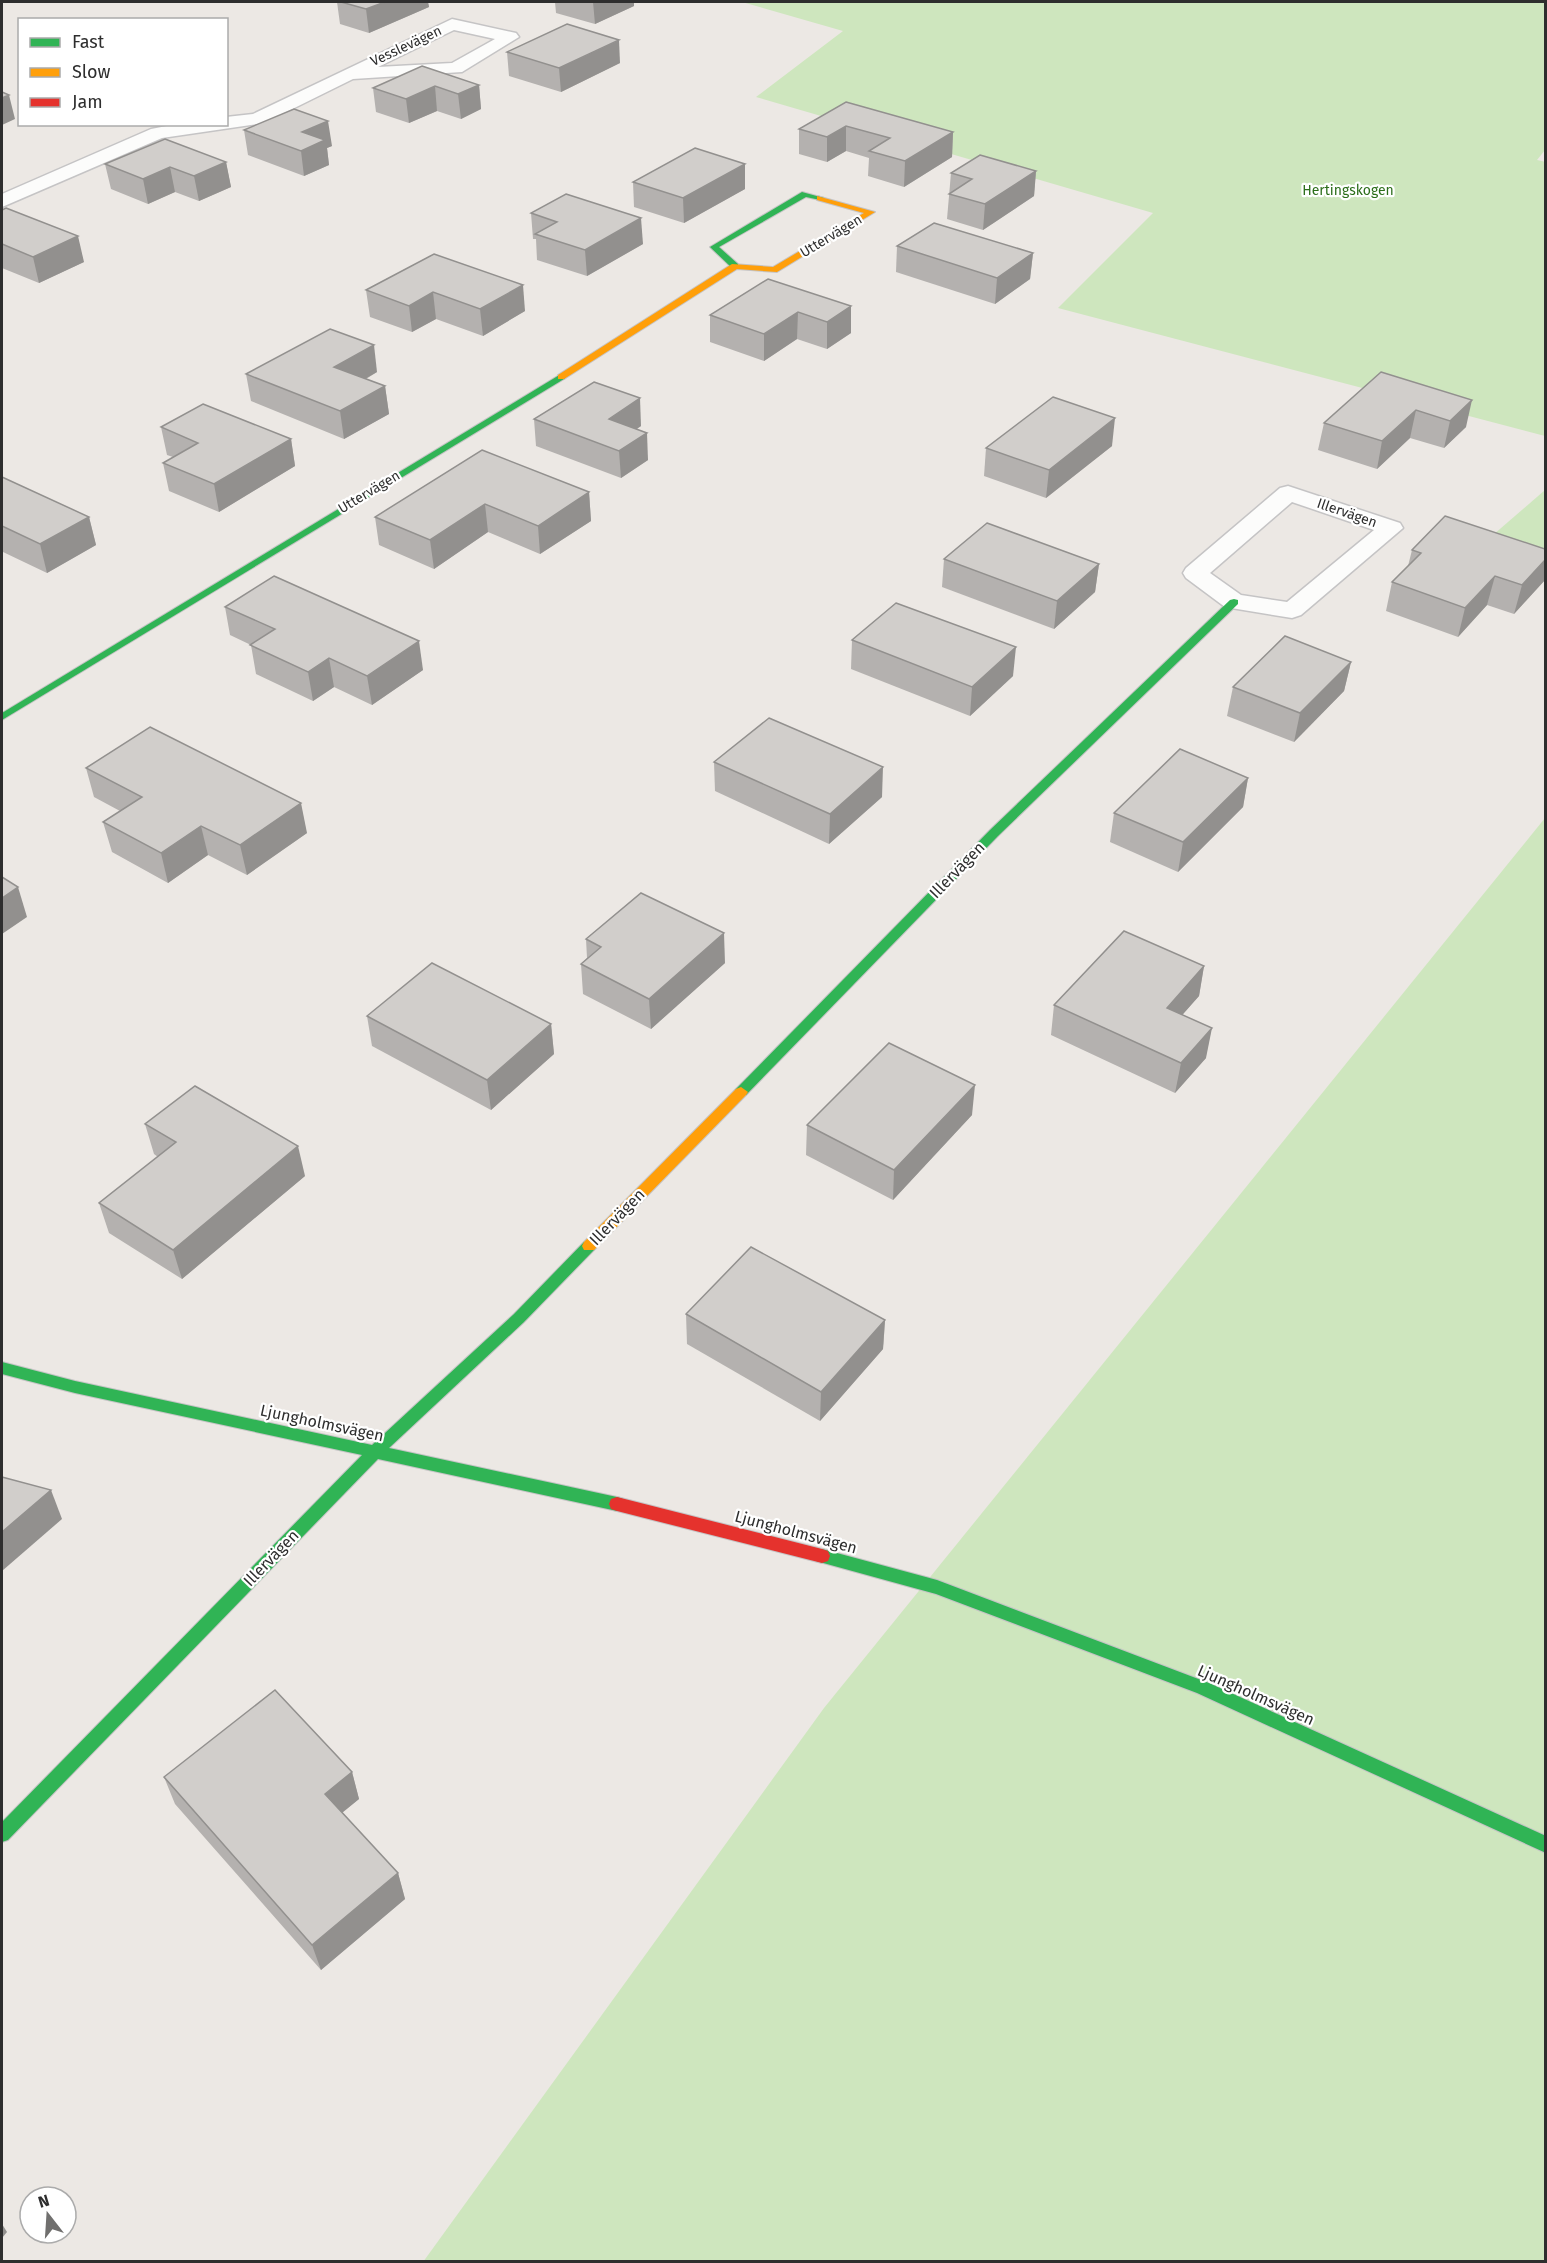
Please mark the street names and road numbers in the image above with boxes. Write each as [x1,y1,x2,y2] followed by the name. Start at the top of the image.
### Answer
[368,22,444,70] street label: Vesslevägen
[797,211,865,261] street label: Uttervägen
[335,467,403,517] street label: Uttervägen
[1315,495,1379,531] street label: Illervägen
[925,838,989,902] street label: Illervägen
[585,1185,649,1249] street label: Illervägen
[258,1401,386,1445] street label: Ljungholmsvägen
[733,1507,859,1557] street label: Ljungholmsvägen
[239,1526,303,1590] street label: Illervägen
[1195,1661,1317,1729] street label: Ljungholmsvägen

